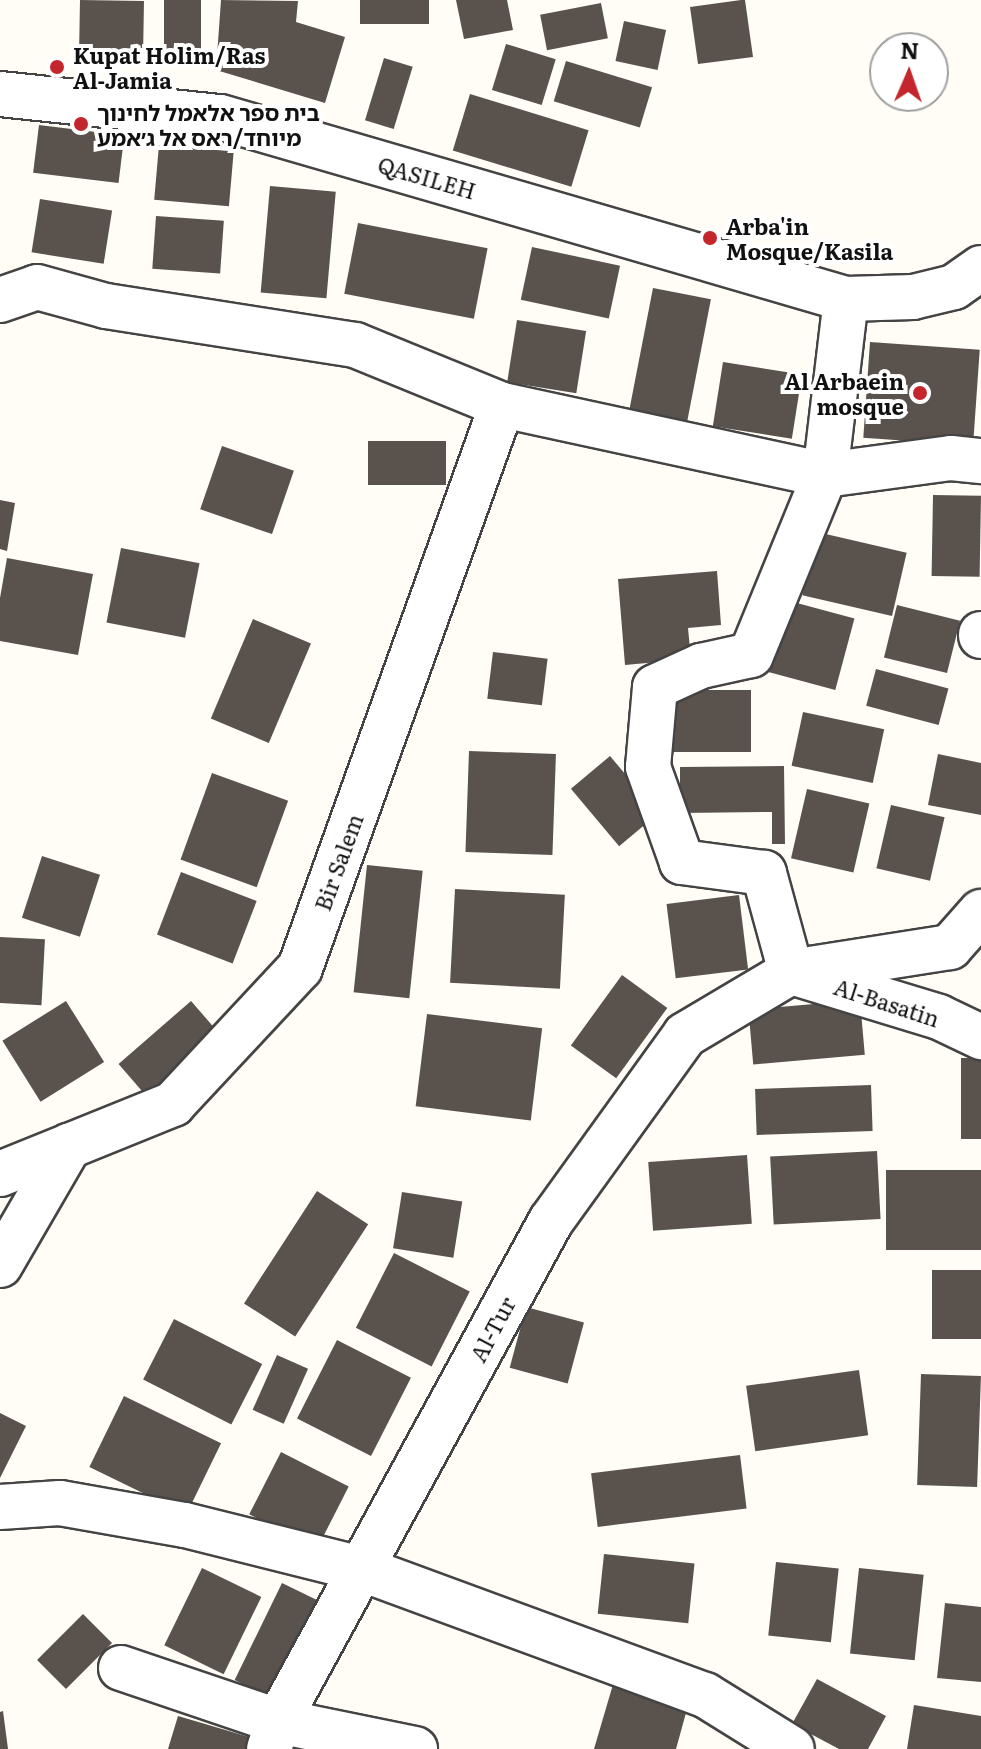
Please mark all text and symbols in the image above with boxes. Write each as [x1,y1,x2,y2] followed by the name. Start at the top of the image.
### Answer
[869,32,949,112] north arrow
[900,33,920,66] text: N
[73,41,266,92] place label: Kupat Holim/Ras Al-Jamia
[48,58,66,76] marker: Kupat Holim/Ras Al-Jamia
[97,98,320,150] place label: בית ספר אלאמל לחינוך מיוחד/ראס אל ג׳אמע
[72,115,90,133] marker: בית ספר אלאמל לחינוך מיוחד/ראס אל ג׳אמע
[375,150,479,204] street label: QASILEH
[726,212,893,264] place label: Arba'in Mosque/Kasila
[701,229,719,247] marker: Arba'in Mosque/Kasila
[784,367,904,418] place label: Al Arbaein mosque
[911,384,929,402] marker: Al Arbaein mosque
[308,810,368,914] street label: Bir Salem
[831,973,943,1031] street label: Al-Basatin
[464,1292,520,1366] street label: Al-Tur

